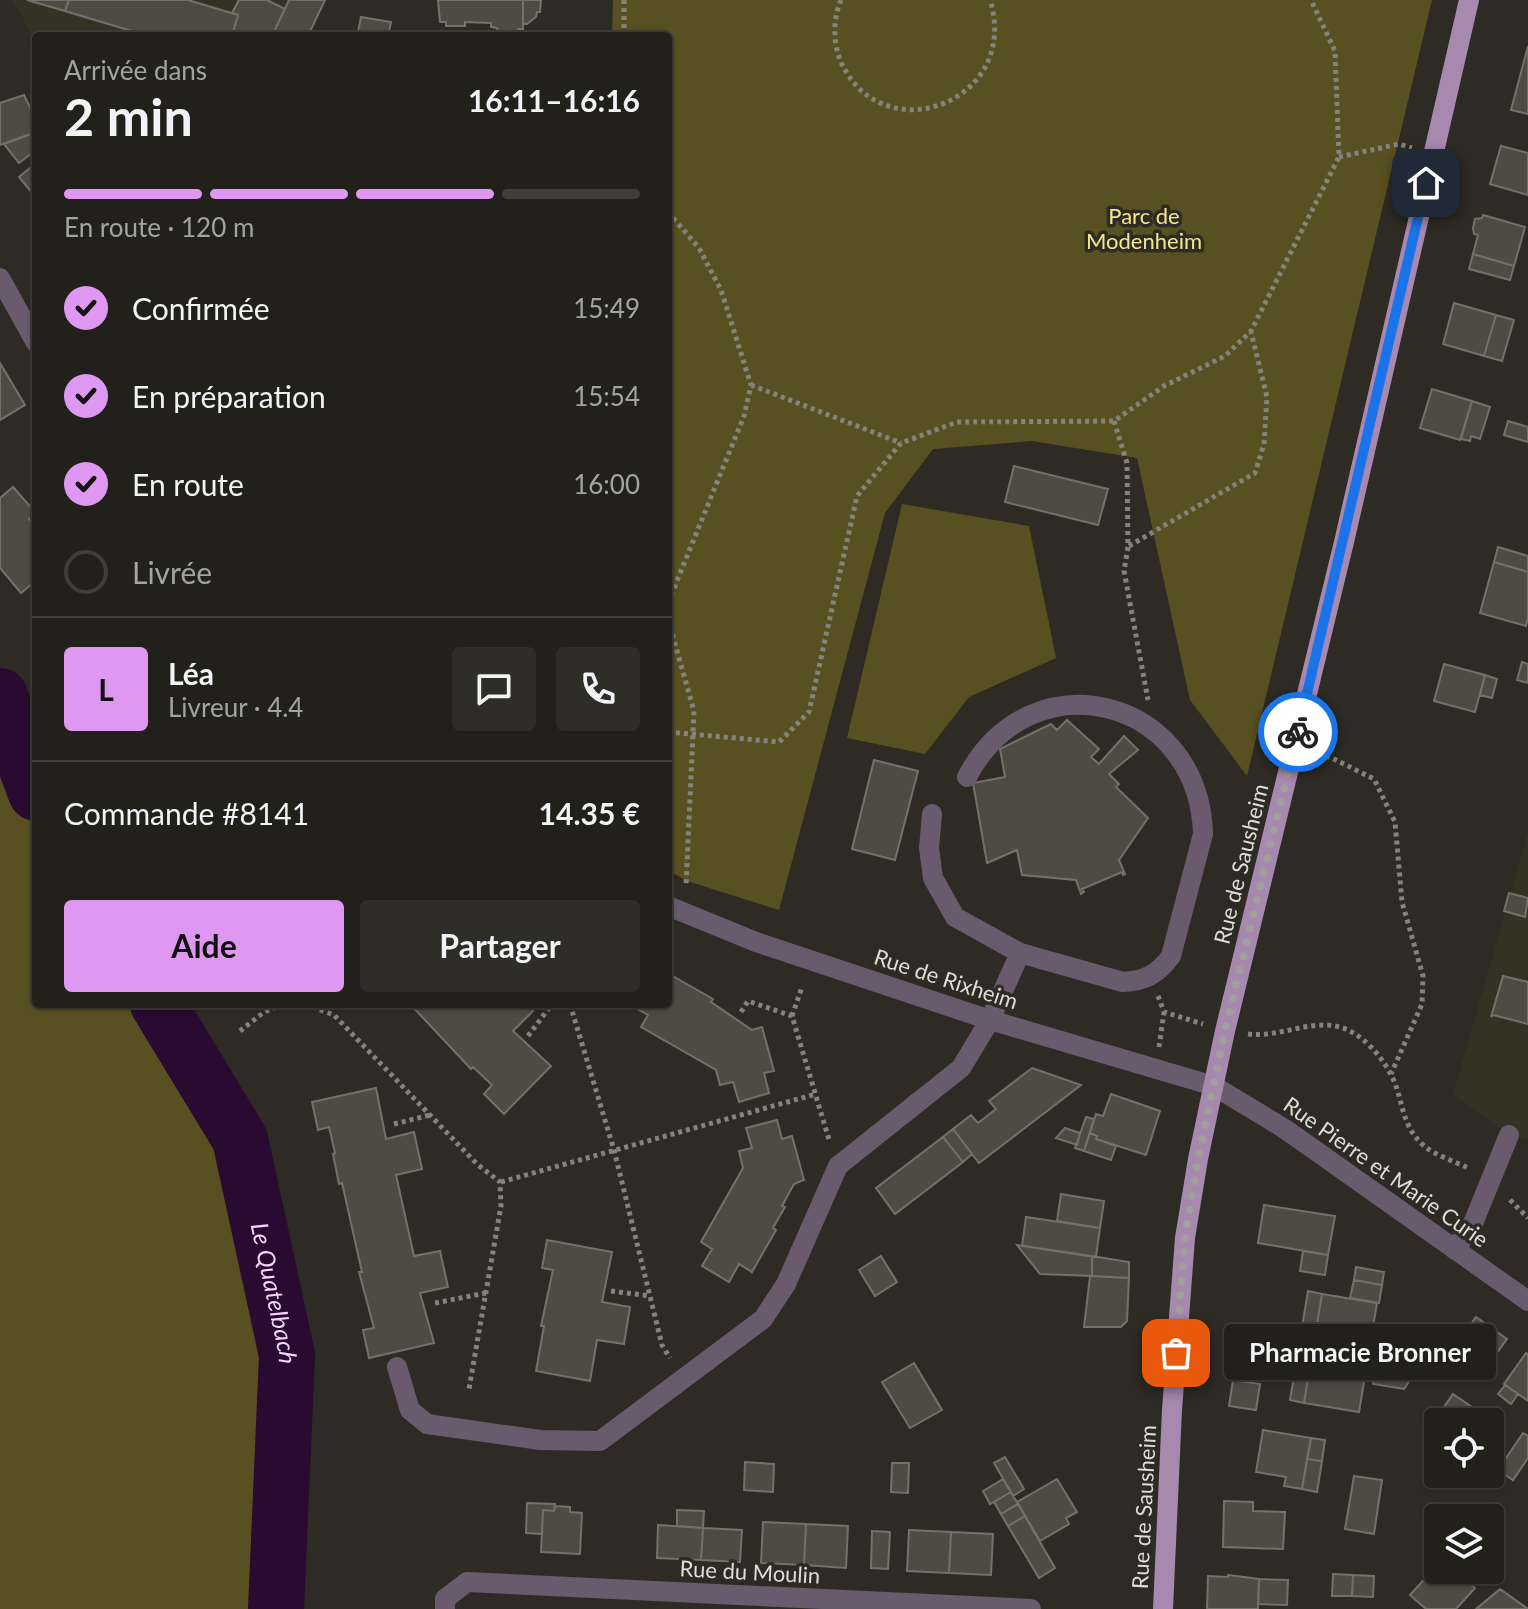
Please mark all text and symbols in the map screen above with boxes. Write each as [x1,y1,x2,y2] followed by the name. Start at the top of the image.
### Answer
[64,54,207,86] text: Arrivée dans
[468,82,640,118] text: 16:11–16:16
[64,85,193,147] text: 2 min
[1392,149,1460,217] pin
[1404,161,1448,205] icon: home
[1086,202,1202,254] park label: Parc de Modenheim
[64,211,254,243] text: En route · 120 m
[64,286,108,330] icon: check
[132,290,270,326] text: Confirmée
[573,292,640,324] text: 15:49
[64,374,108,418] icon: check
[132,378,326,414] text: En préparation
[573,380,640,412] text: 15:54
[64,462,108,506] icon: check
[132,466,244,502] text: En route
[573,468,640,500] text: 16:00
[132,554,212,590] text: Livrée
[452,647,536,731] button: chat
[556,647,640,731] button: phone
[168,655,214,691] text: Léa
[98,671,114,707] text: L
[168,691,303,723] text: Livreur · 4.4
[1258,692,1338,772] courier
[1276,710,1320,754] icon: bike
[1208,781,1273,947] street label: Rue de Sausheim
[64,795,309,831] text: Commande #8141
[539,795,640,831] text: 14.35 €
[64,900,344,992] button: Aide
[360,900,640,992] button: Partager
[871,943,1021,1014] street label: Rue de Rixheim
[1279,1091,1494,1253] street label: Rue Pierre et Marie Curie
[246,1220,303,1365] water label: Le Quatelbach
[1142,1319,1210,1387] pin
[1224,1325,1496,1381] callout: Pharmacie Bronner
[1154,1331,1198,1375] icon: bag
[1249,1336,1471,1368] text: Pharmacie Bronner
[1424,1408,1504,1584] map controls
[1424,1408,1504,1488] button: locate
[1126,1424,1161,1590] street label: Rue de Sausheim
[1424,1504,1504,1584] button: layers
[679,1554,821,1589] street label: Rue du Moulin

